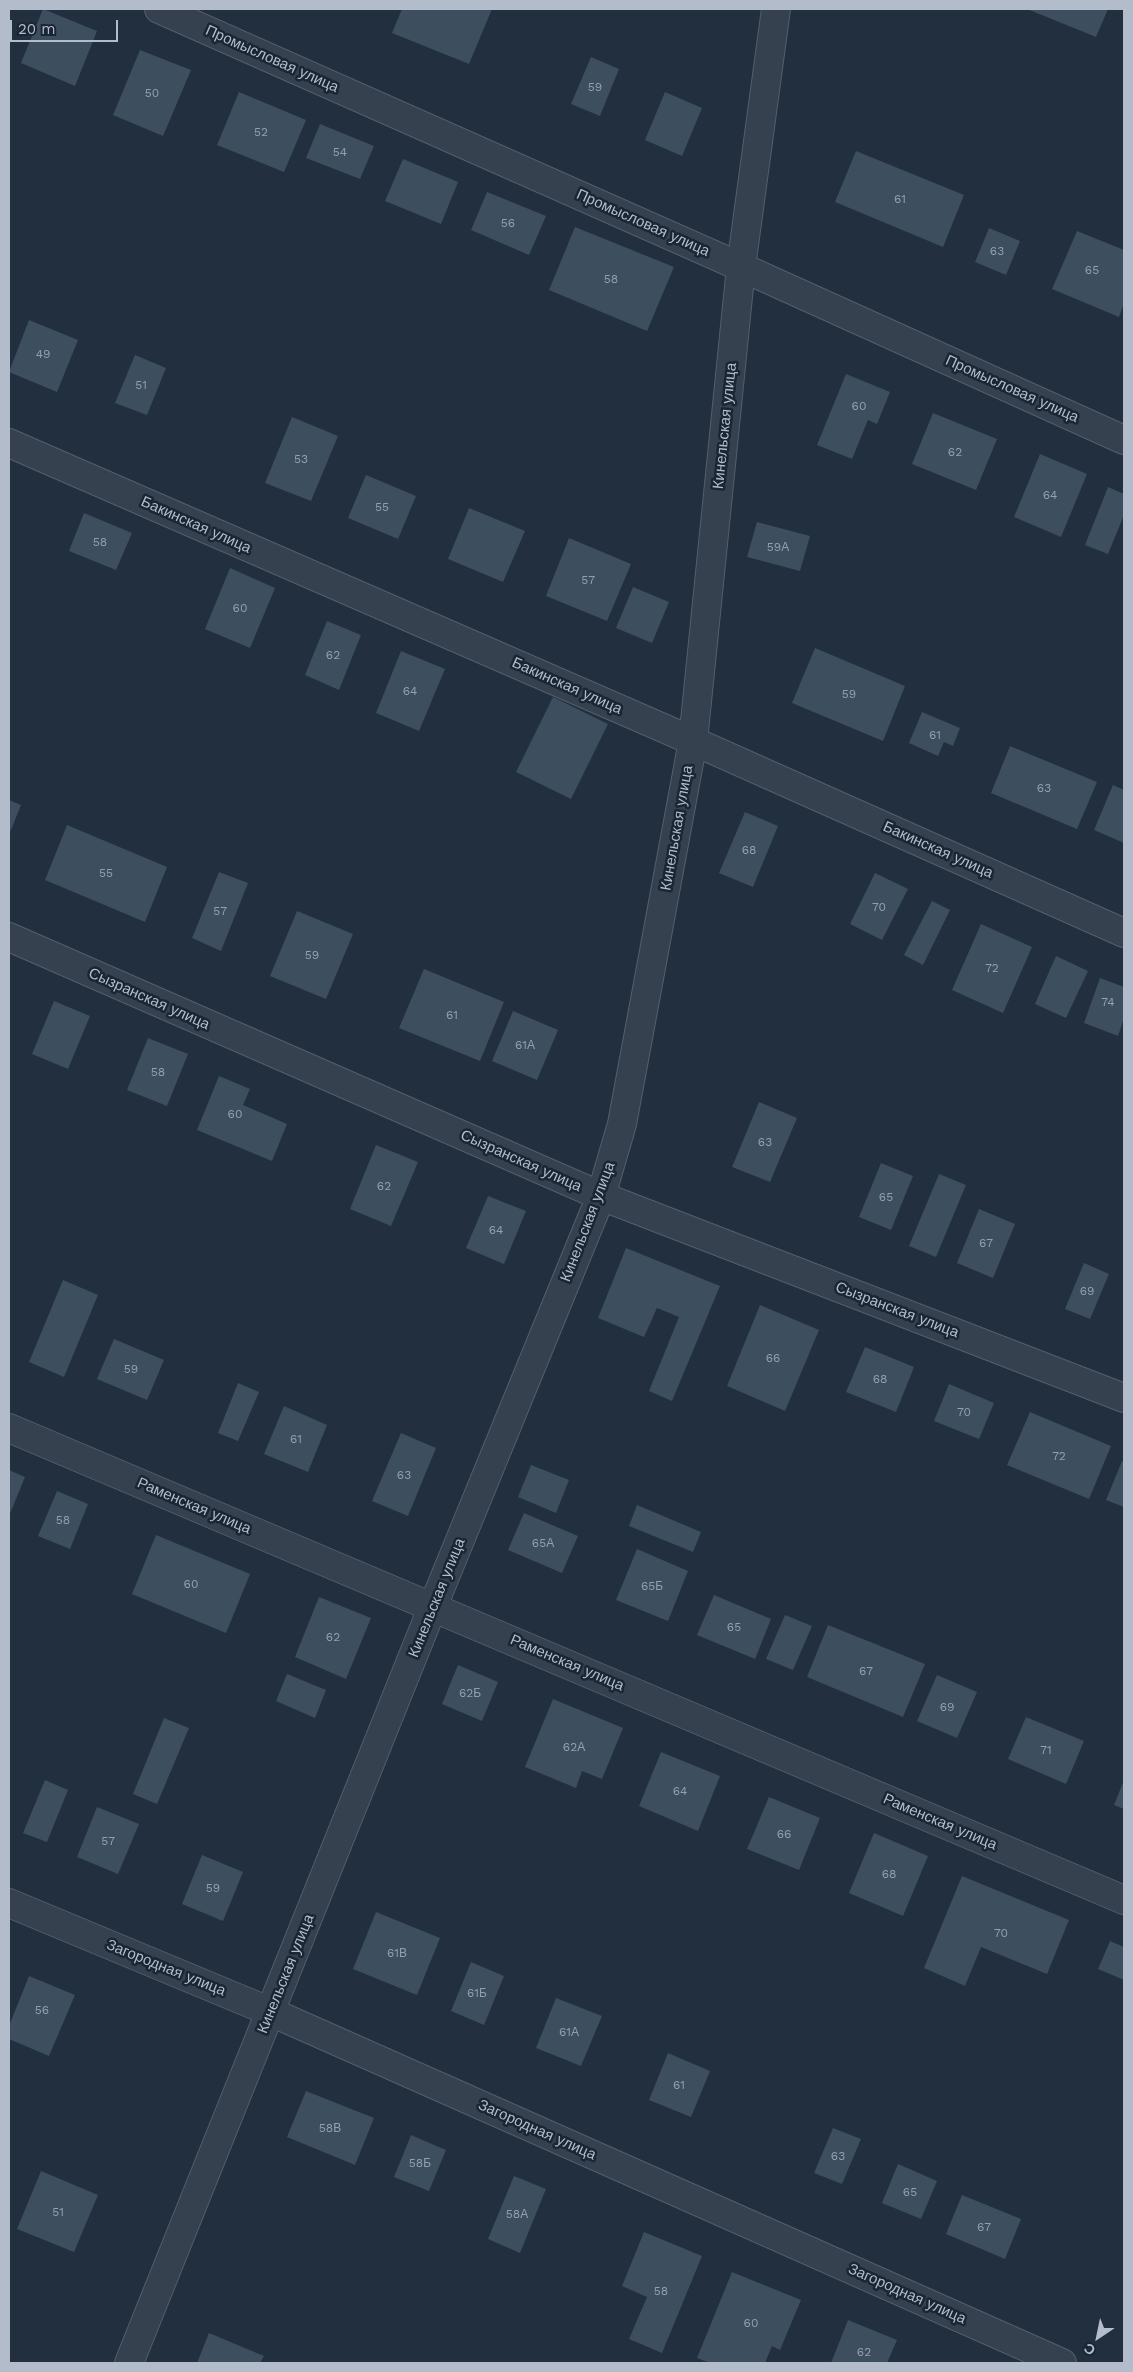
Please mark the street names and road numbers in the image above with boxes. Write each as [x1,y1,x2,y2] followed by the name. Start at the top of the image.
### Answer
[203,22,341,96] street label: Промысловая улица
[574,186,712,260] street label: Промысловая улица
[943,352,1081,426] street label: Промысловая улица
[709,362,741,490] street label: Кинельская улица
[138,493,254,557] street label: Бакинская улица
[509,654,625,718] street label: Бакинская улица
[657,764,697,892] street label: Кинельская улица
[880,818,996,882] street label: Бакинская улица
[86,964,212,1034] street label: Сызранская улица
[458,1126,584,1196] street label: Сызранская улица
[557,1159,619,1285] street label: Кинельская улица
[833,1278,961,1342] street label: Сызранская улица
[134,1474,254,1538] street label: Раменская улица
[405,1536,469,1660] street label: Кинельская улица
[507,1631,627,1695] street label: Раменская улица
[880,1790,1000,1854] street label: Раменская улица
[254,1912,318,2036] street label: Кинельская улица
[104,1936,228,2000] street label: Загородная улица
[475,2096,599,2164] street label: Загородная улица
[845,2260,969,2328] street label: Загородная улица

